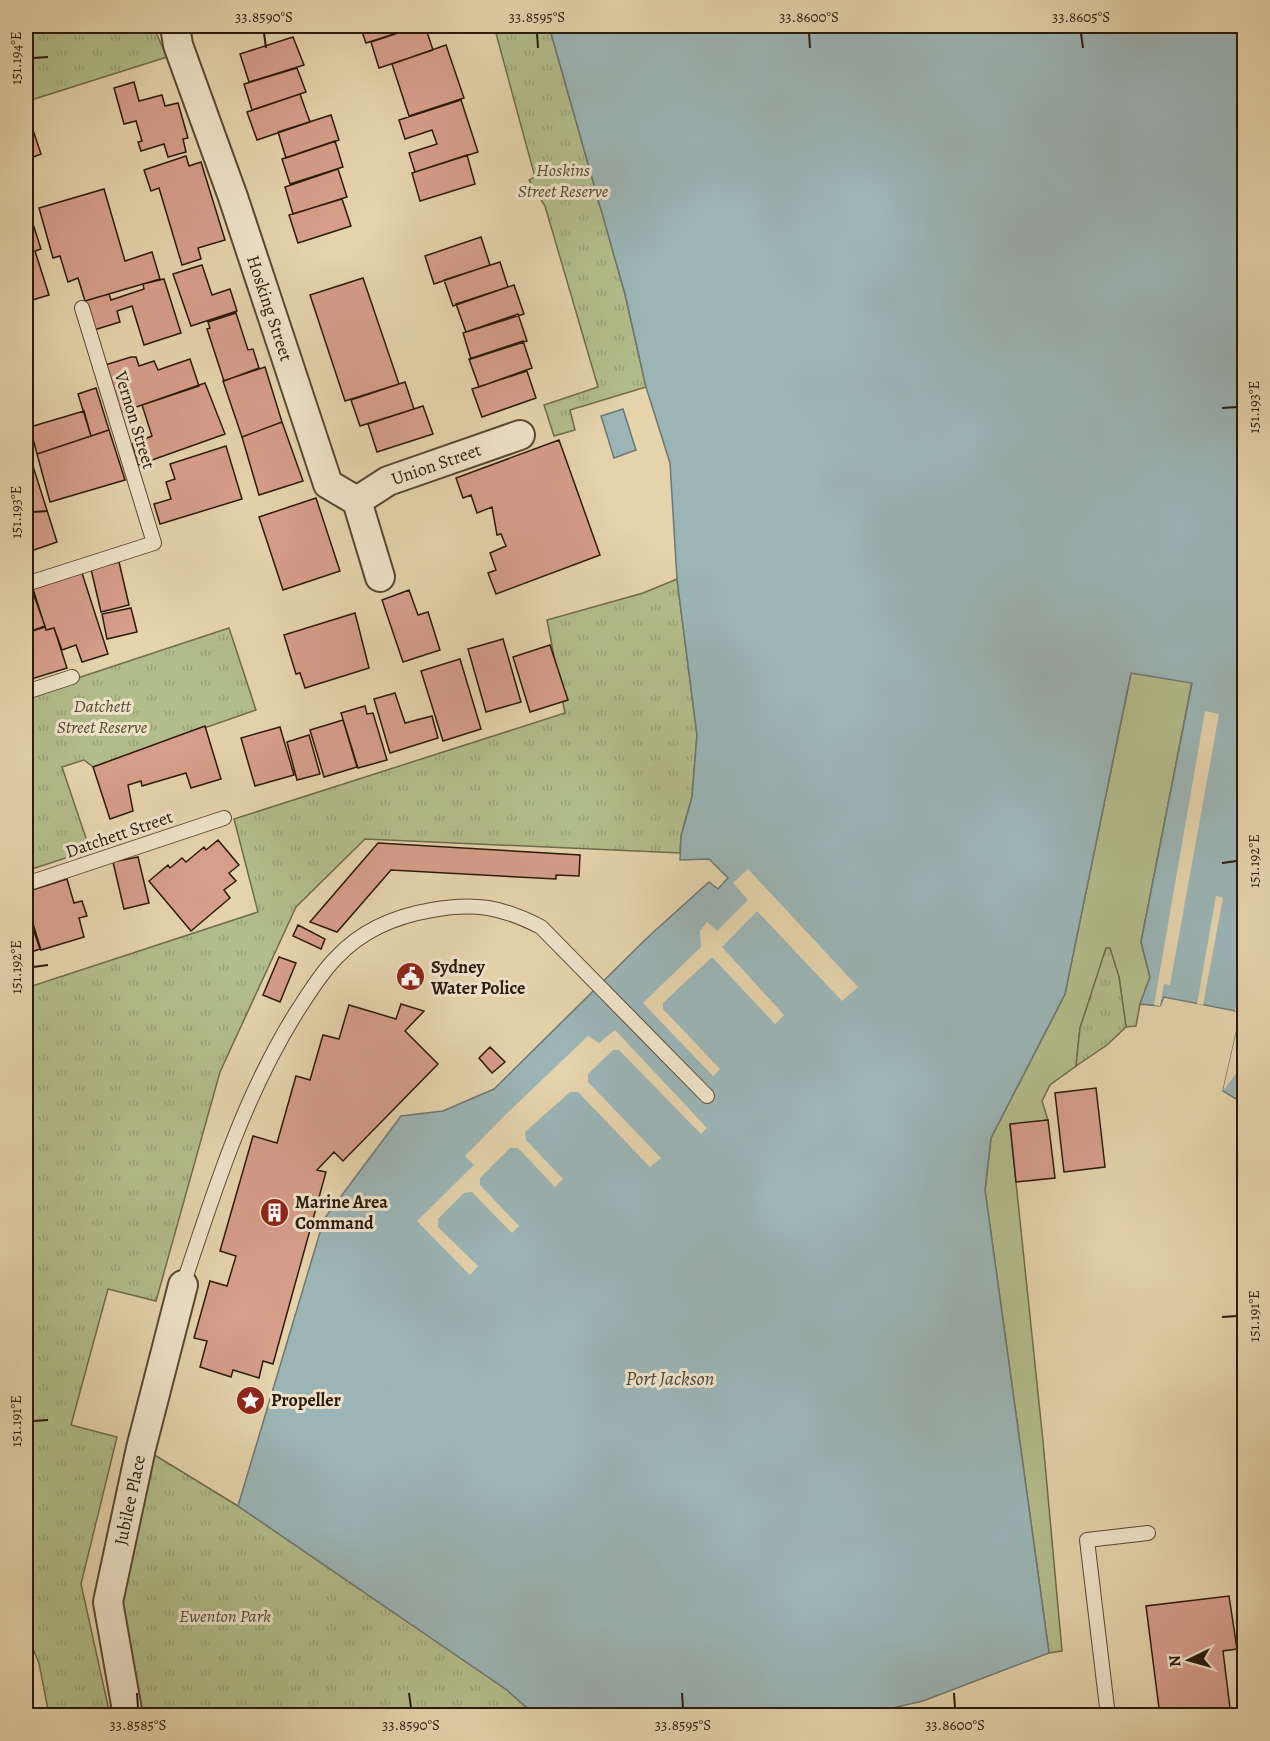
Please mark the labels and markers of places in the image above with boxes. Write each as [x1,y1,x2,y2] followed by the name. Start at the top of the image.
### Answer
[430,955,525,1000] place label: Sydney Water Police
[394,961,426,993] public building icon: Sydney Water Police
[295,1190,388,1235] place label: Marine Area Command
[258,1196,290,1228] building icon: Marine Area Command
[234,1384,266,1416] place icon: Propeller
[271,1388,342,1412] place label: Propeller

